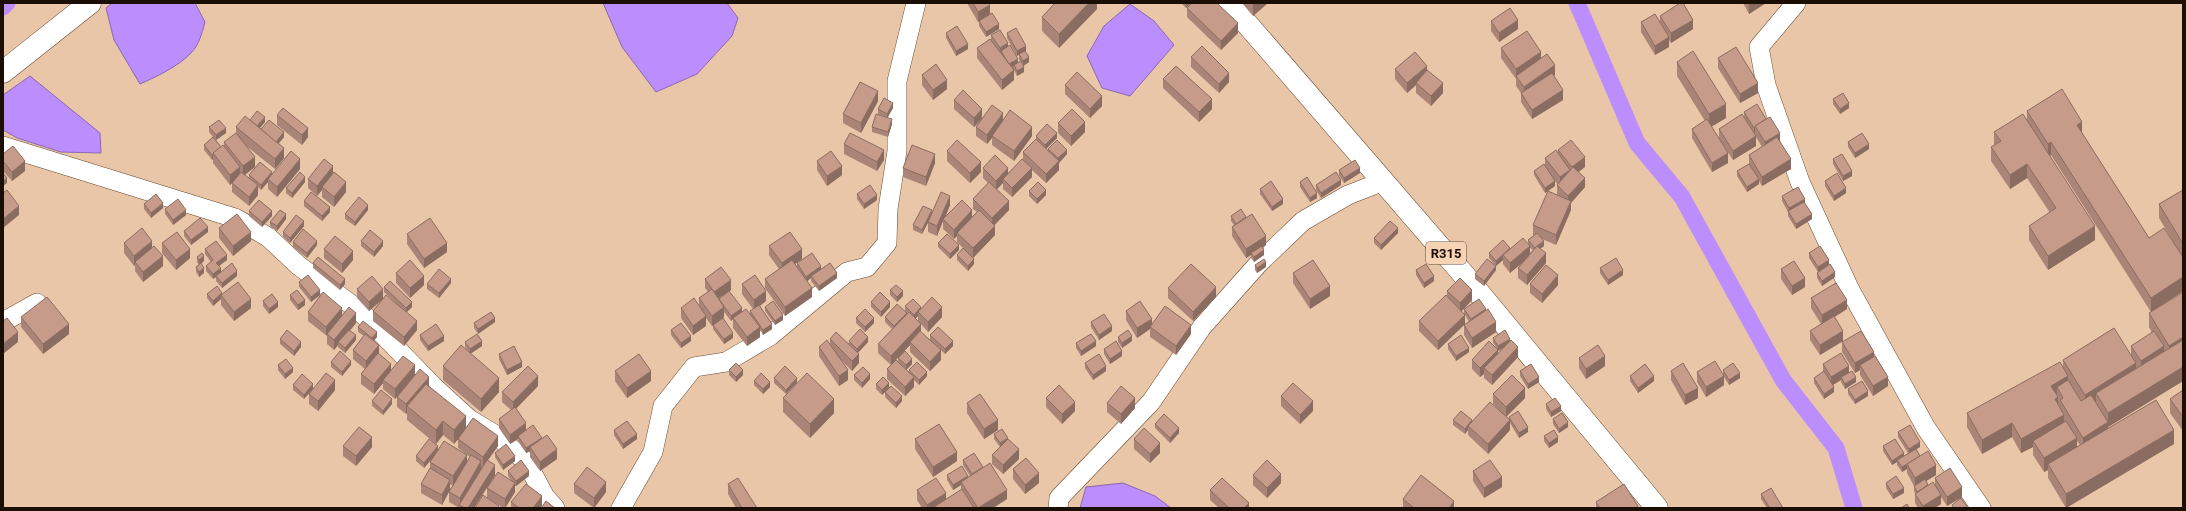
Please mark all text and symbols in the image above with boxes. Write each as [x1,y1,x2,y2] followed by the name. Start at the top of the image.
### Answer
[1426,242,1466,264] road number: R315

